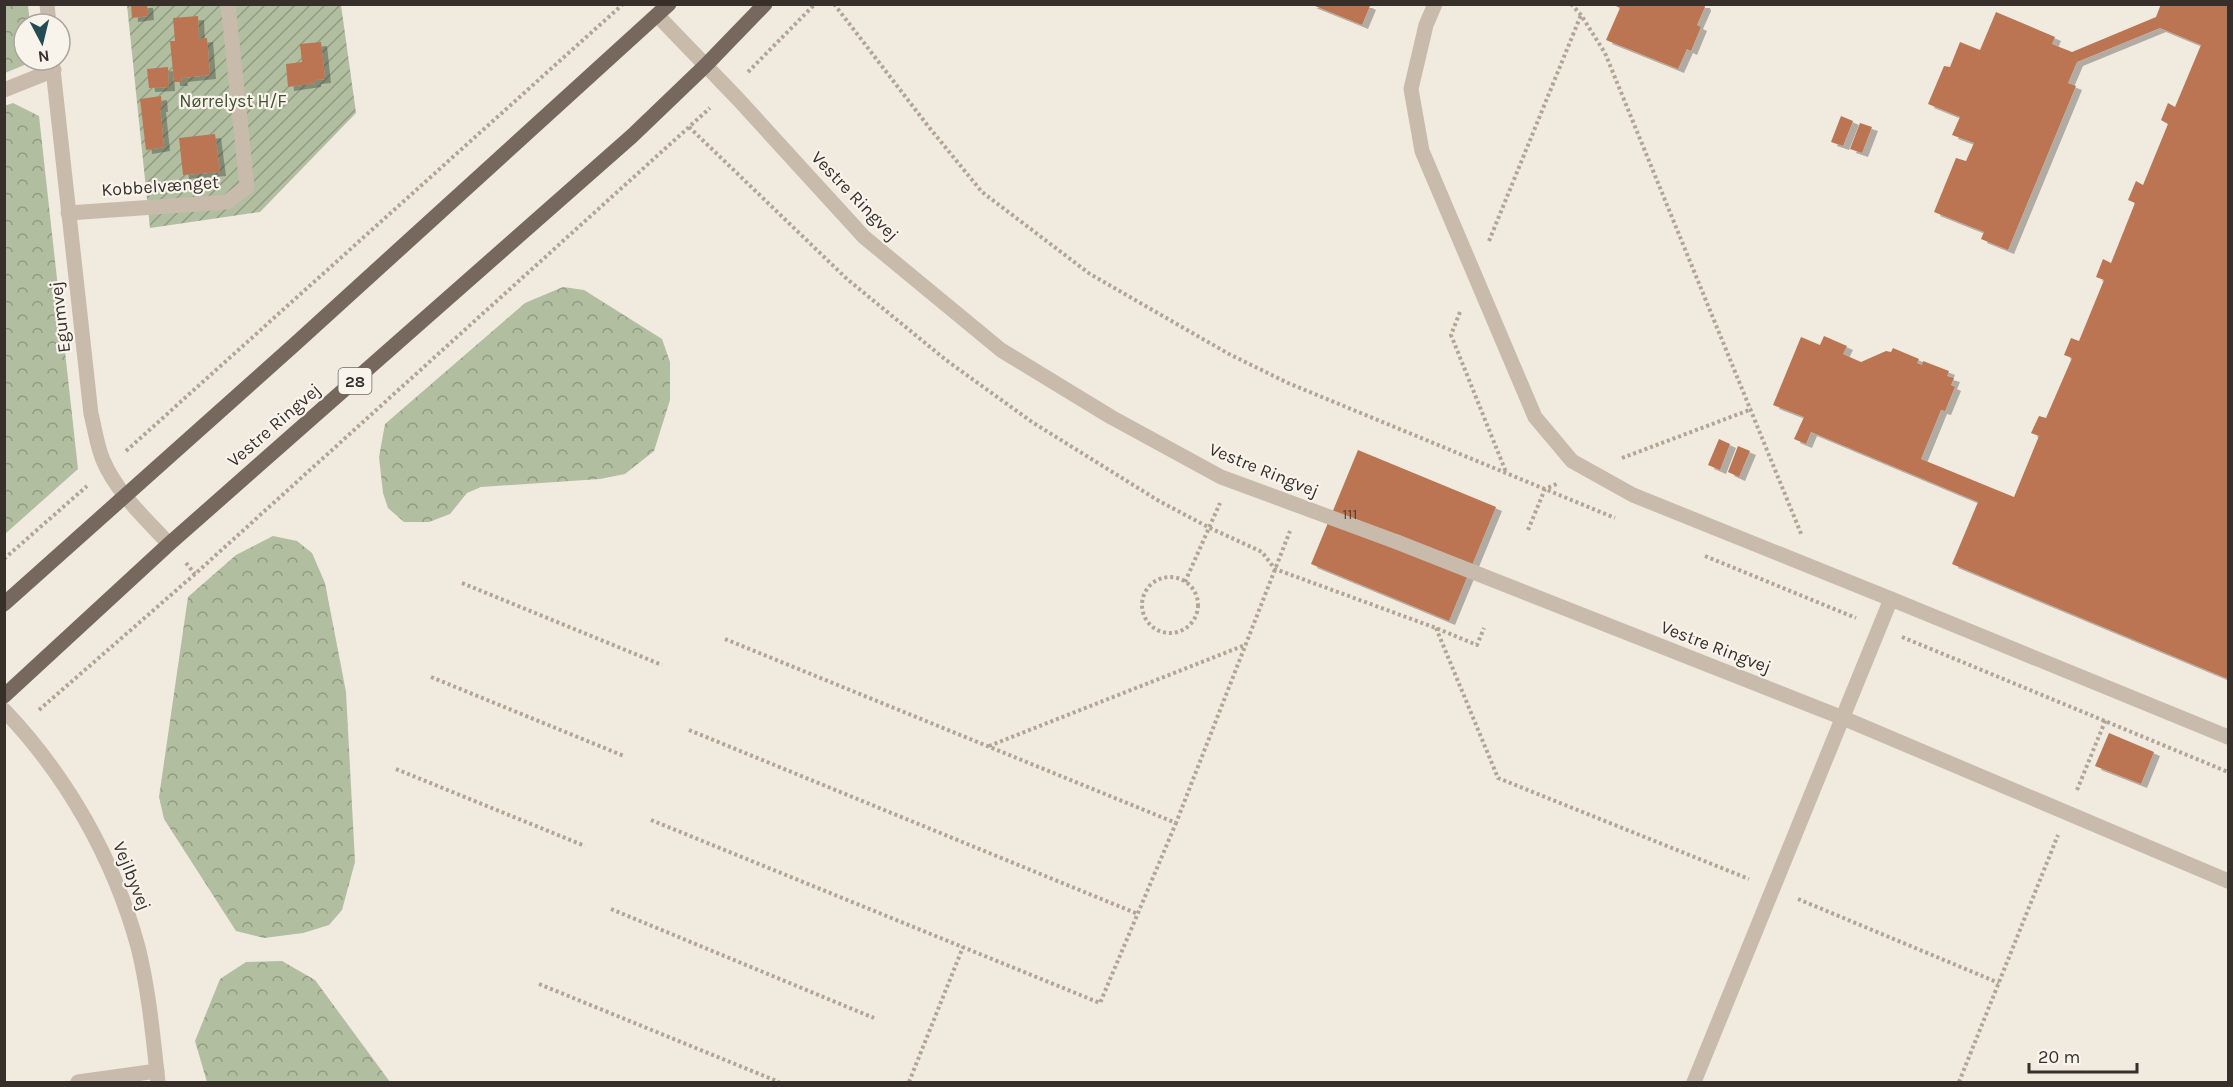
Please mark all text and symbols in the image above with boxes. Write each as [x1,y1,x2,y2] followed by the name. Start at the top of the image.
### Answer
[12,12,72,72] north arrow
[37,46,51,67] text: N
[179,90,287,112] park label: Nørrelyst H/F
[807,146,903,246] street label: Vestre Ringvej
[101,171,220,201] street label: Kobbelvænget
[45,280,75,354] street label: Egumvej
[338,368,372,394] road number: 28
[223,379,325,471] street label: Vestre Ringvej
[1206,438,1322,502] street label: Vestre Ringvej
[1343,505,1357,523] house number: 111
[1658,616,1774,678] street label: Vestre Ringvej
[108,838,156,914] street label: Vejlbyvej
[2029,1036,2137,1074] scale bar
[2038,1046,2080,1068] text: 20 m

